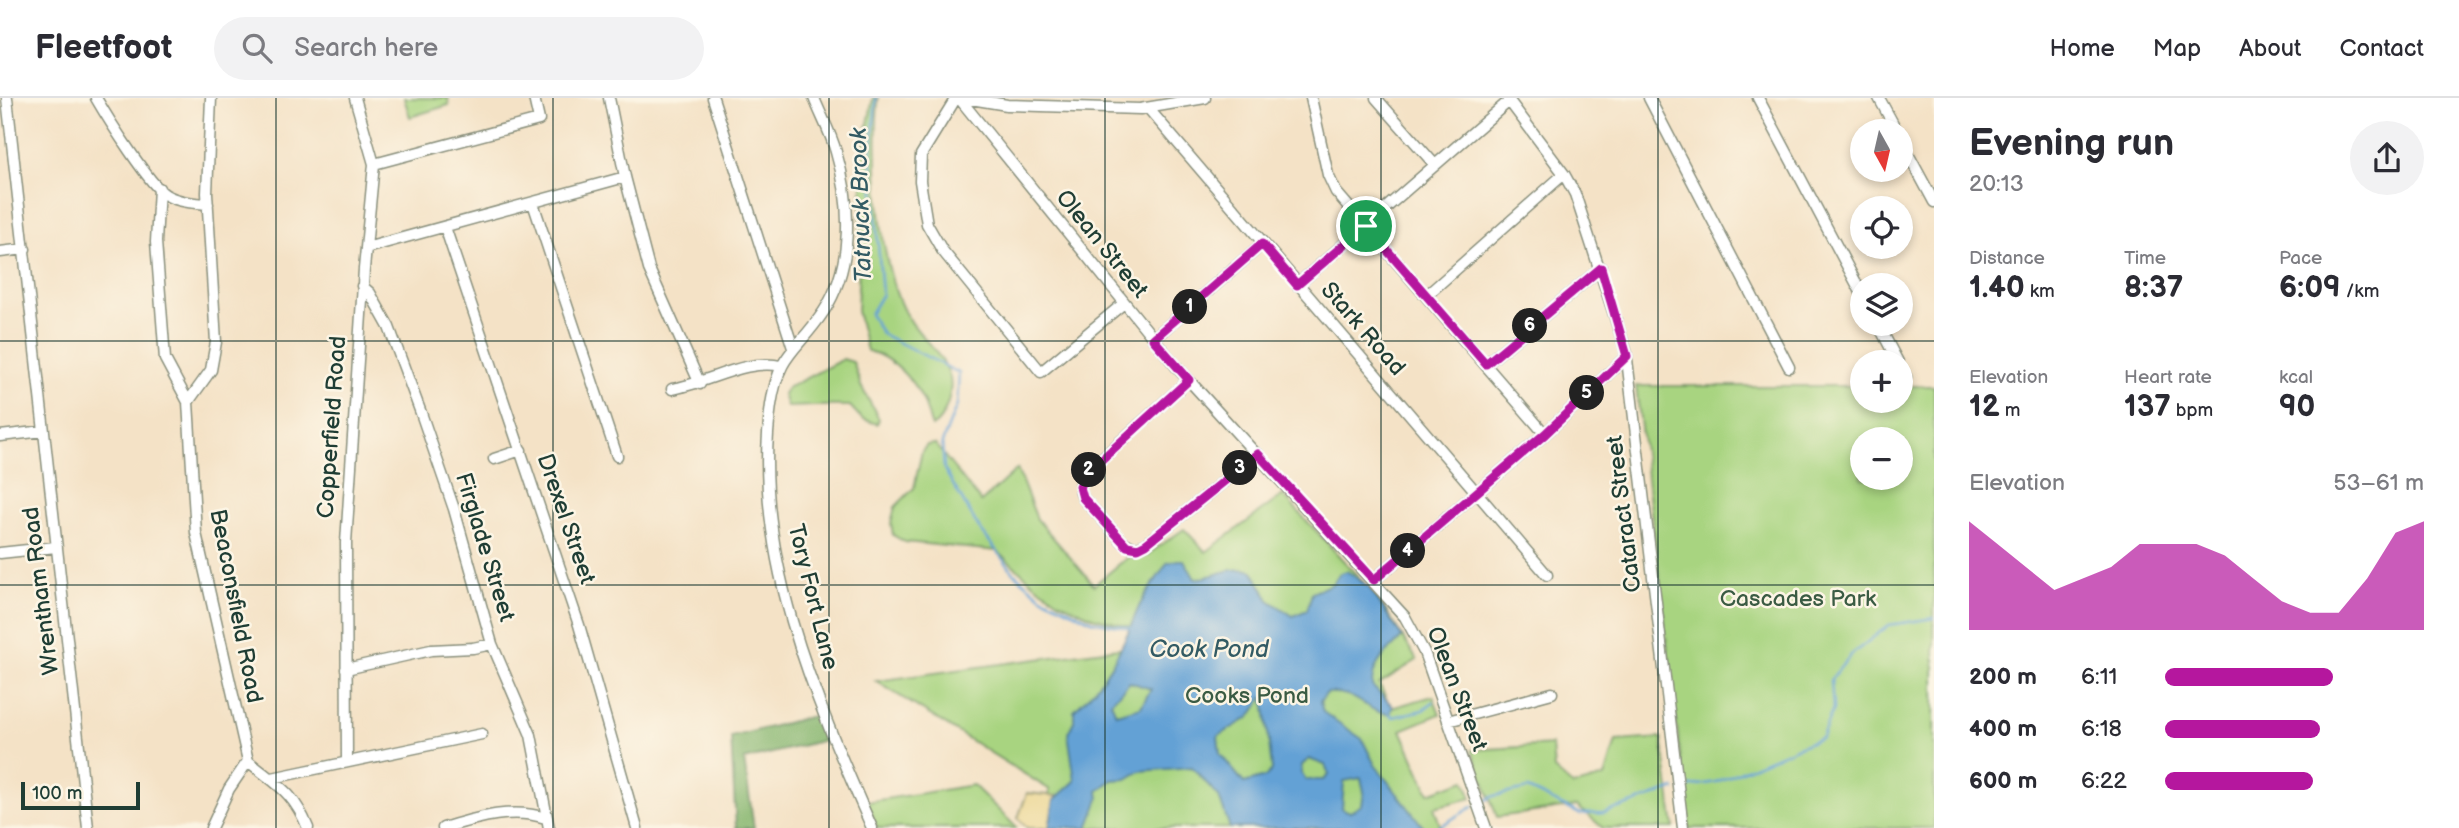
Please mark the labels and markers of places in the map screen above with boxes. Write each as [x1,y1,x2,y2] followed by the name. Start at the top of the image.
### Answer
[1336,196,1396,256] pin
[1172,290,1208,325] pin: 1
[1512,308,1548,344] pin: 6
[1570,376,1604,410] pin: 5
[1222,450,1258,486] pin: 3
[1072,452,1106,488] pin: 2
[1390,533,1426,568] pin: 4

